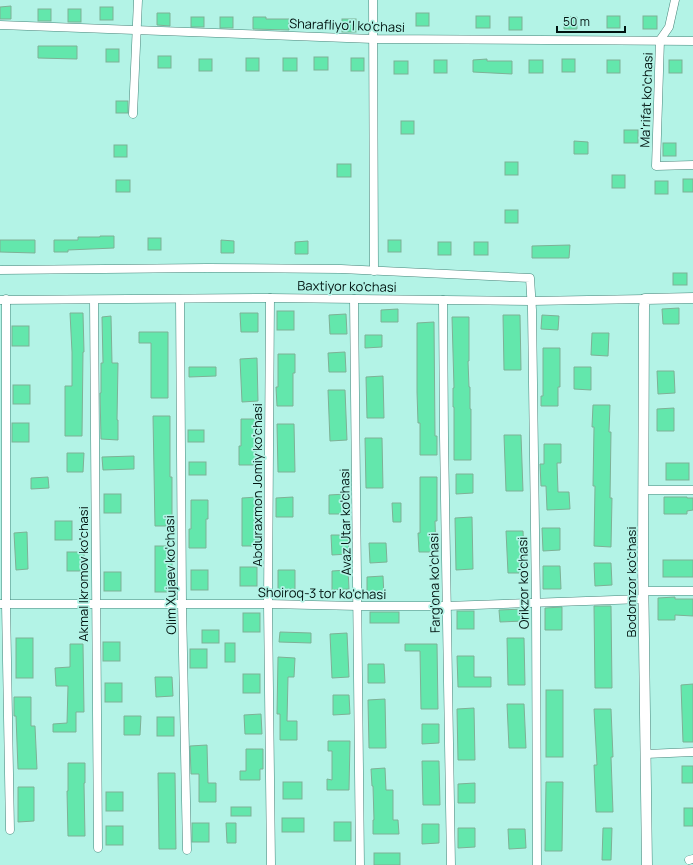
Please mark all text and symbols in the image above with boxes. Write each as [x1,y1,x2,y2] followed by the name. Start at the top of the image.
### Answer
[557,8,625,34] scale bar
[563,13,590,30] text: 50 m
[289,14,405,36] street label: Sharafliyo'l ko'chasi
[635,52,657,148] street label: Ma'rifat ko'chasi
[297,276,397,296] street label: Baxtiyor ko'chasi
[248,403,266,567] street label: Abduraxmon Jomiy ko'chasi
[335,468,355,576] street label: Avaz Utar ko'chasi
[74,506,92,642] street label: Akmal Ikromov ko'chasi
[160,515,180,635] street label: Olim Xujaev ko'chasi
[622,527,640,637] street label: Bodomzor ko'chasi
[424,533,444,633] street label: Farg'ona ko'chasi
[513,537,533,629] street label: Orikzor ko'chasi
[258,583,386,603] street label: Shoiroq-3 tor ko'chasi

